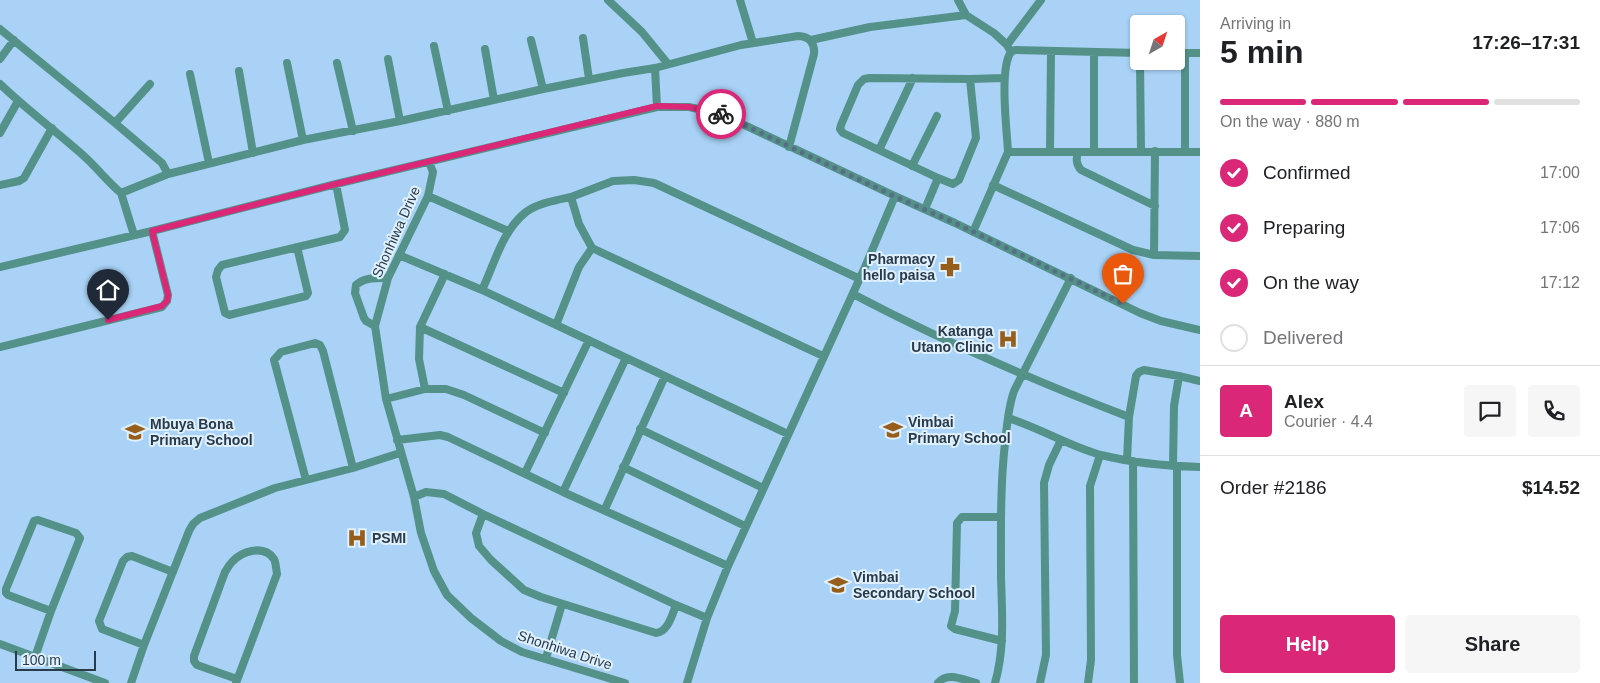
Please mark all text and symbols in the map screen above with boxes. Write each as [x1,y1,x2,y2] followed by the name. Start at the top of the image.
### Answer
[1130,15,1185,70] north arrow
[1130,15,1185,70] map controls
[1220,15,1291,32] text: Arriving in
[1472,32,1580,53] text: 17:26–17:31
[1220,34,1304,70] text: 5 min
[696,89,746,139] courier
[707,100,735,128] icon: bike
[1220,113,1360,130] text: On the way · 880 m
[1220,159,1248,187] icon: check
[1263,162,1351,183] text: Confirmed
[1540,164,1580,181] text: 17:00
[369,184,423,280] street label: Shonhiwa Drive
[1220,214,1248,242] icon: check
[1263,217,1345,238] text: Preparing
[1540,219,1580,236] text: 17:06
[863,251,935,283] place label: Pharmacy hello paisa
[1102,253,1144,304] pin
[939,256,961,278] pharmacy icon: Pharmacy hello paisa
[1109,260,1137,288] icon: bag
[87,269,129,320] pin
[1220,269,1248,297] icon: check
[1263,272,1359,293] text: On the way
[1540,274,1580,291] text: 17:12
[94,276,122,304] icon: home
[911,323,993,355] place label: Katanga Utano Clinic
[1263,327,1343,348] text: Delivered
[997,328,1019,350] hospital icon: Katanga Utano Clinic
[1464,385,1516,437] button: chat
[1528,385,1580,437] button: phone
[1284,391,1324,412] text: Alex
[1239,400,1253,421] text: A
[1284,413,1373,430] text: Courier · 4.4
[908,414,1011,446] place label: Vimbai Primary School
[150,416,253,448] place label: Mbuya Bona Primary School
[882,419,904,441] school or university icon: Vimbai Primary School
[124,421,146,443] school or university icon: Mbuya Bona Primary School
[1220,477,1327,498] text: Order #2186
[1522,477,1580,498] text: $14.52
[346,527,368,549] hospital icon: PSMI
[372,530,406,546] place label: PSMI
[853,569,975,601] place label: Vimbai Secondary School
[827,574,849,596] school or university icon: Vimbai Secondary School
[1220,615,1395,673] button: Help
[1405,615,1580,673] button: Share
[516,627,614,673] street label: Shonhiwa Drive
[15,648,96,671] scale bar
[22,652,61,668] text: 100 m

